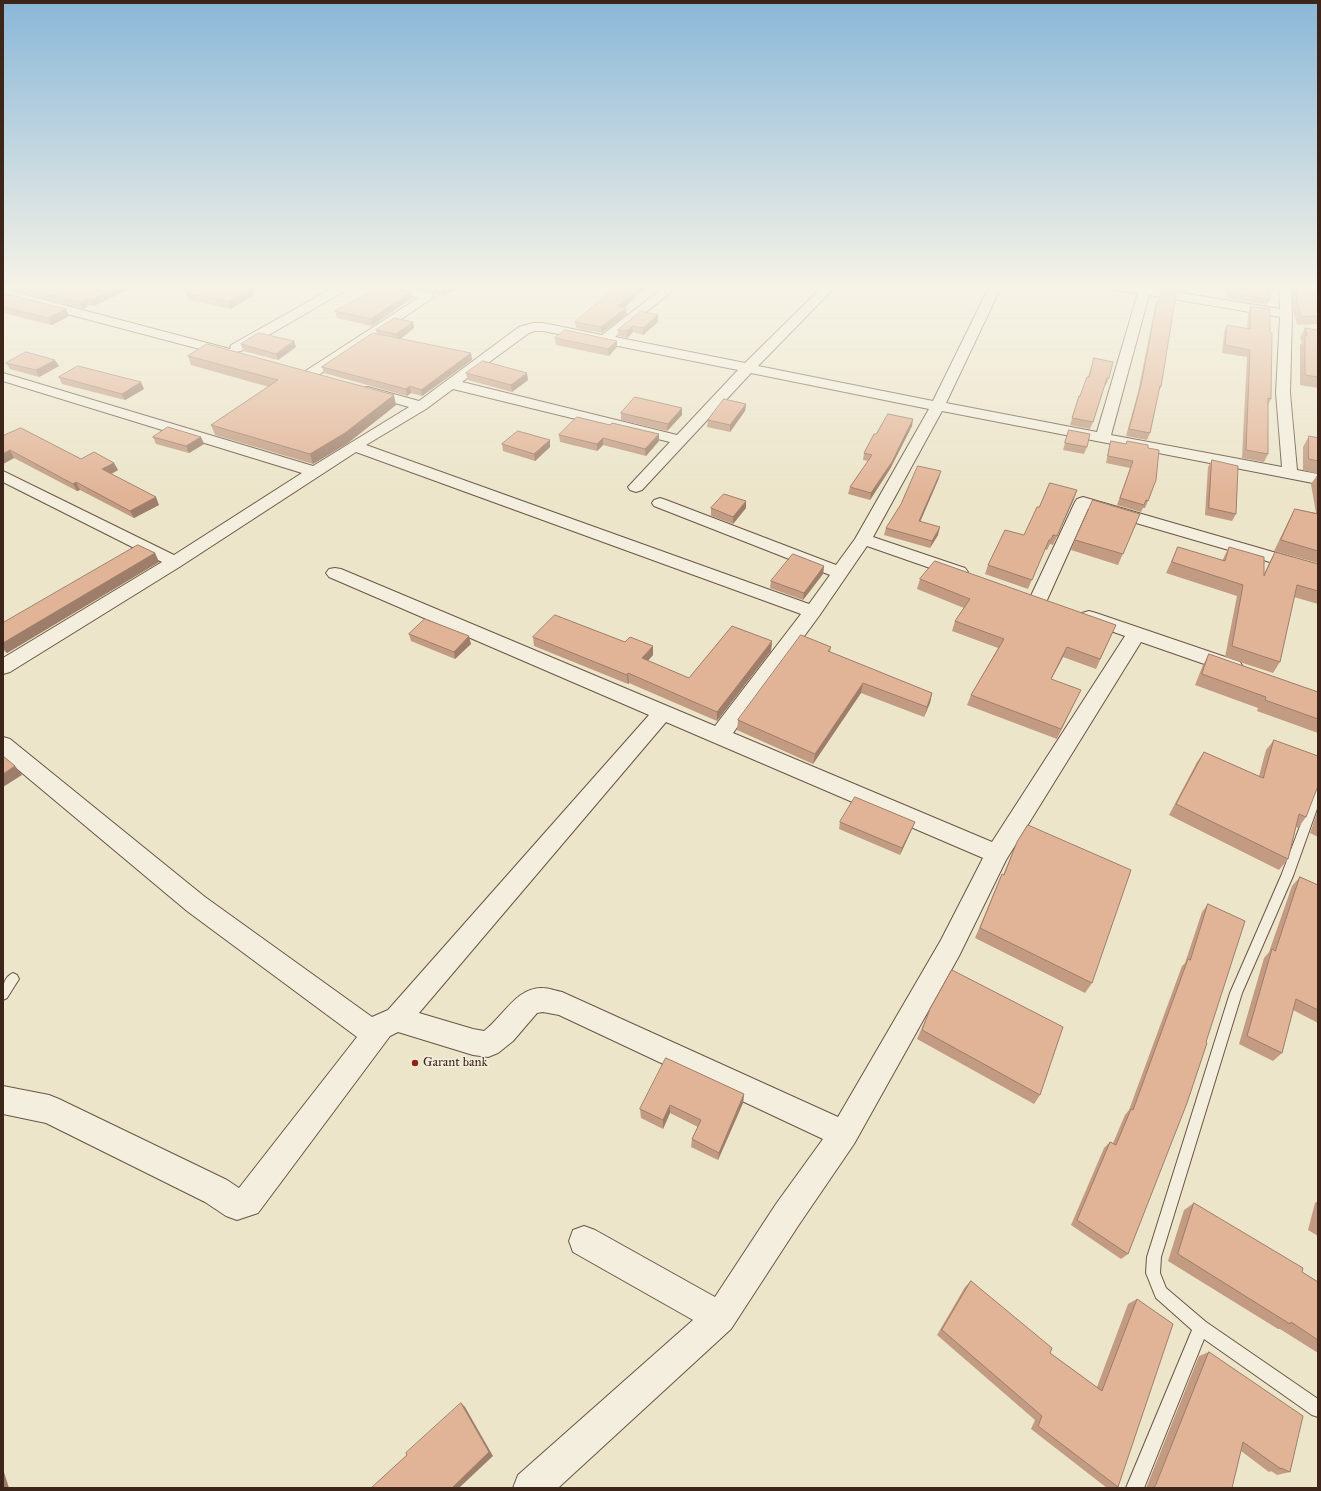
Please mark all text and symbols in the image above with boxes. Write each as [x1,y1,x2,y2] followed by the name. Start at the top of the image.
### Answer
[423,1055,488,1071] place label: Garant bank
[410,1058,420,1068] marker: Garant bank

